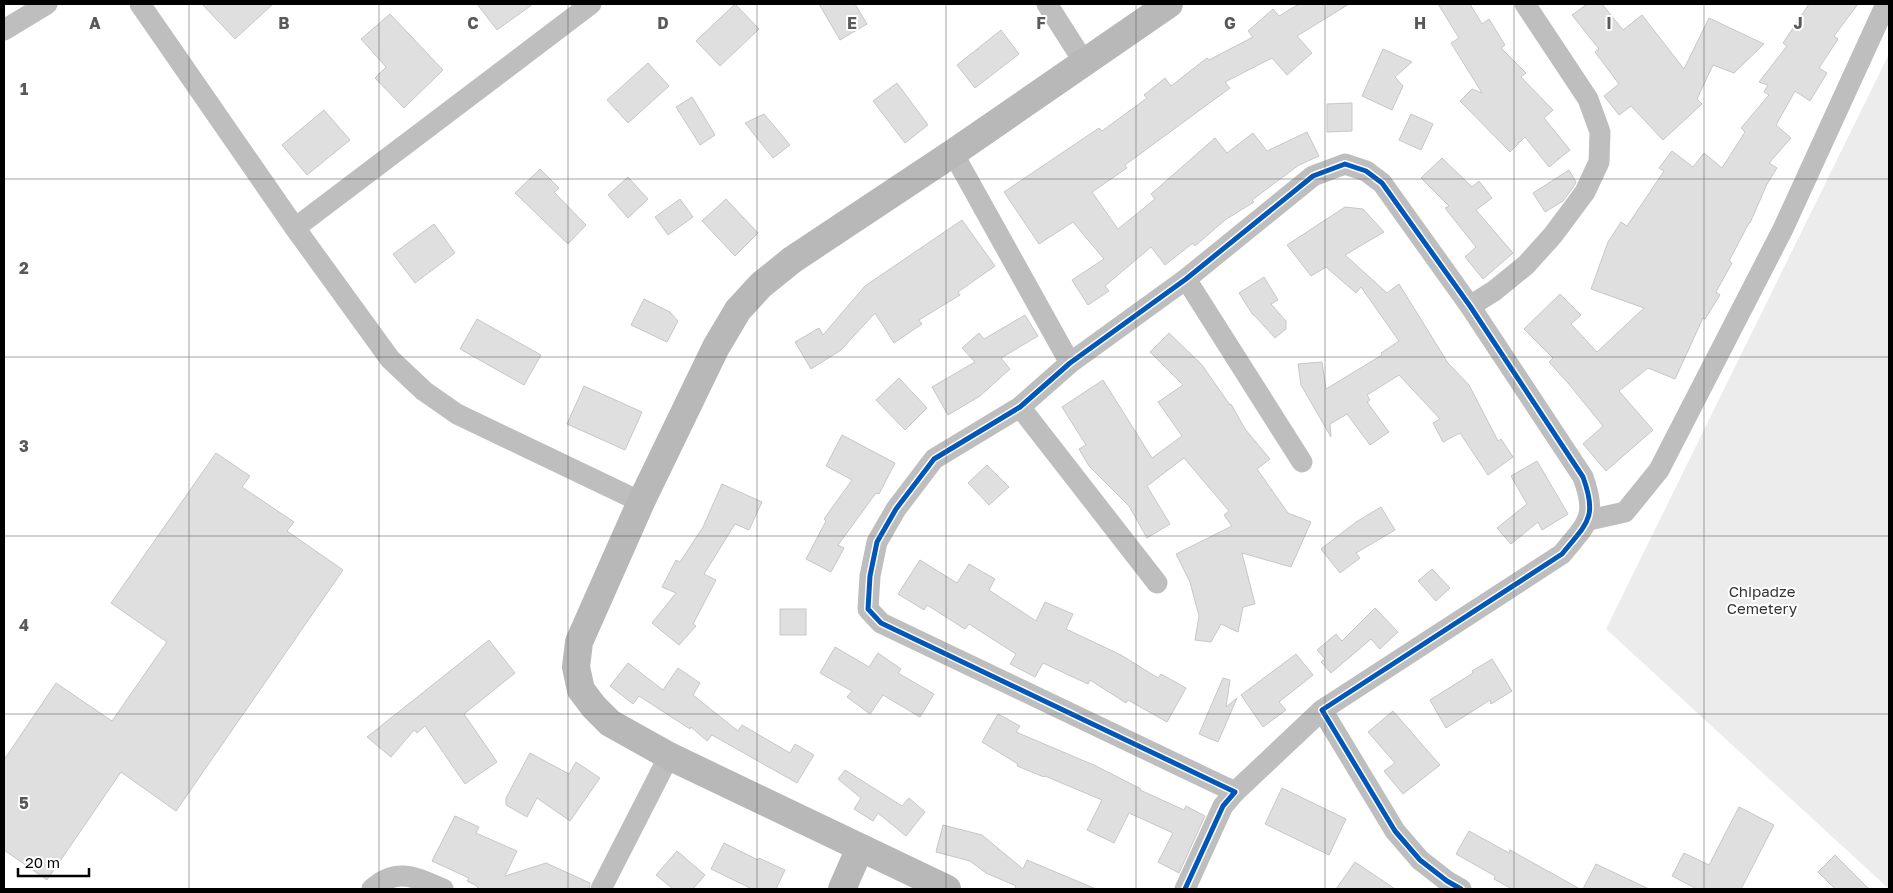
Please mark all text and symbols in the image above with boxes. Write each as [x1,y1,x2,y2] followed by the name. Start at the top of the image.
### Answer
[89,13,101,33] text: A
[278,13,290,33] text: B
[467,13,479,33] text: C
[657,13,669,33] text: D
[847,13,857,33] text: E
[1036,13,1046,33] text: F
[1224,13,1236,33] text: G
[1414,13,1426,33] text: H
[1606,13,1612,33] text: I
[1793,13,1803,33] text: J
[20,79,28,99] text: 1
[19,258,29,278] text: 2
[19,436,29,456] text: 3
[1727,582,1798,617] park label: Chipadze Cemetery
[19,615,29,635] text: 4
[19,793,29,813] text: 5
[18,846,89,878] scale bar
[25,853,60,871] text: 20 m

